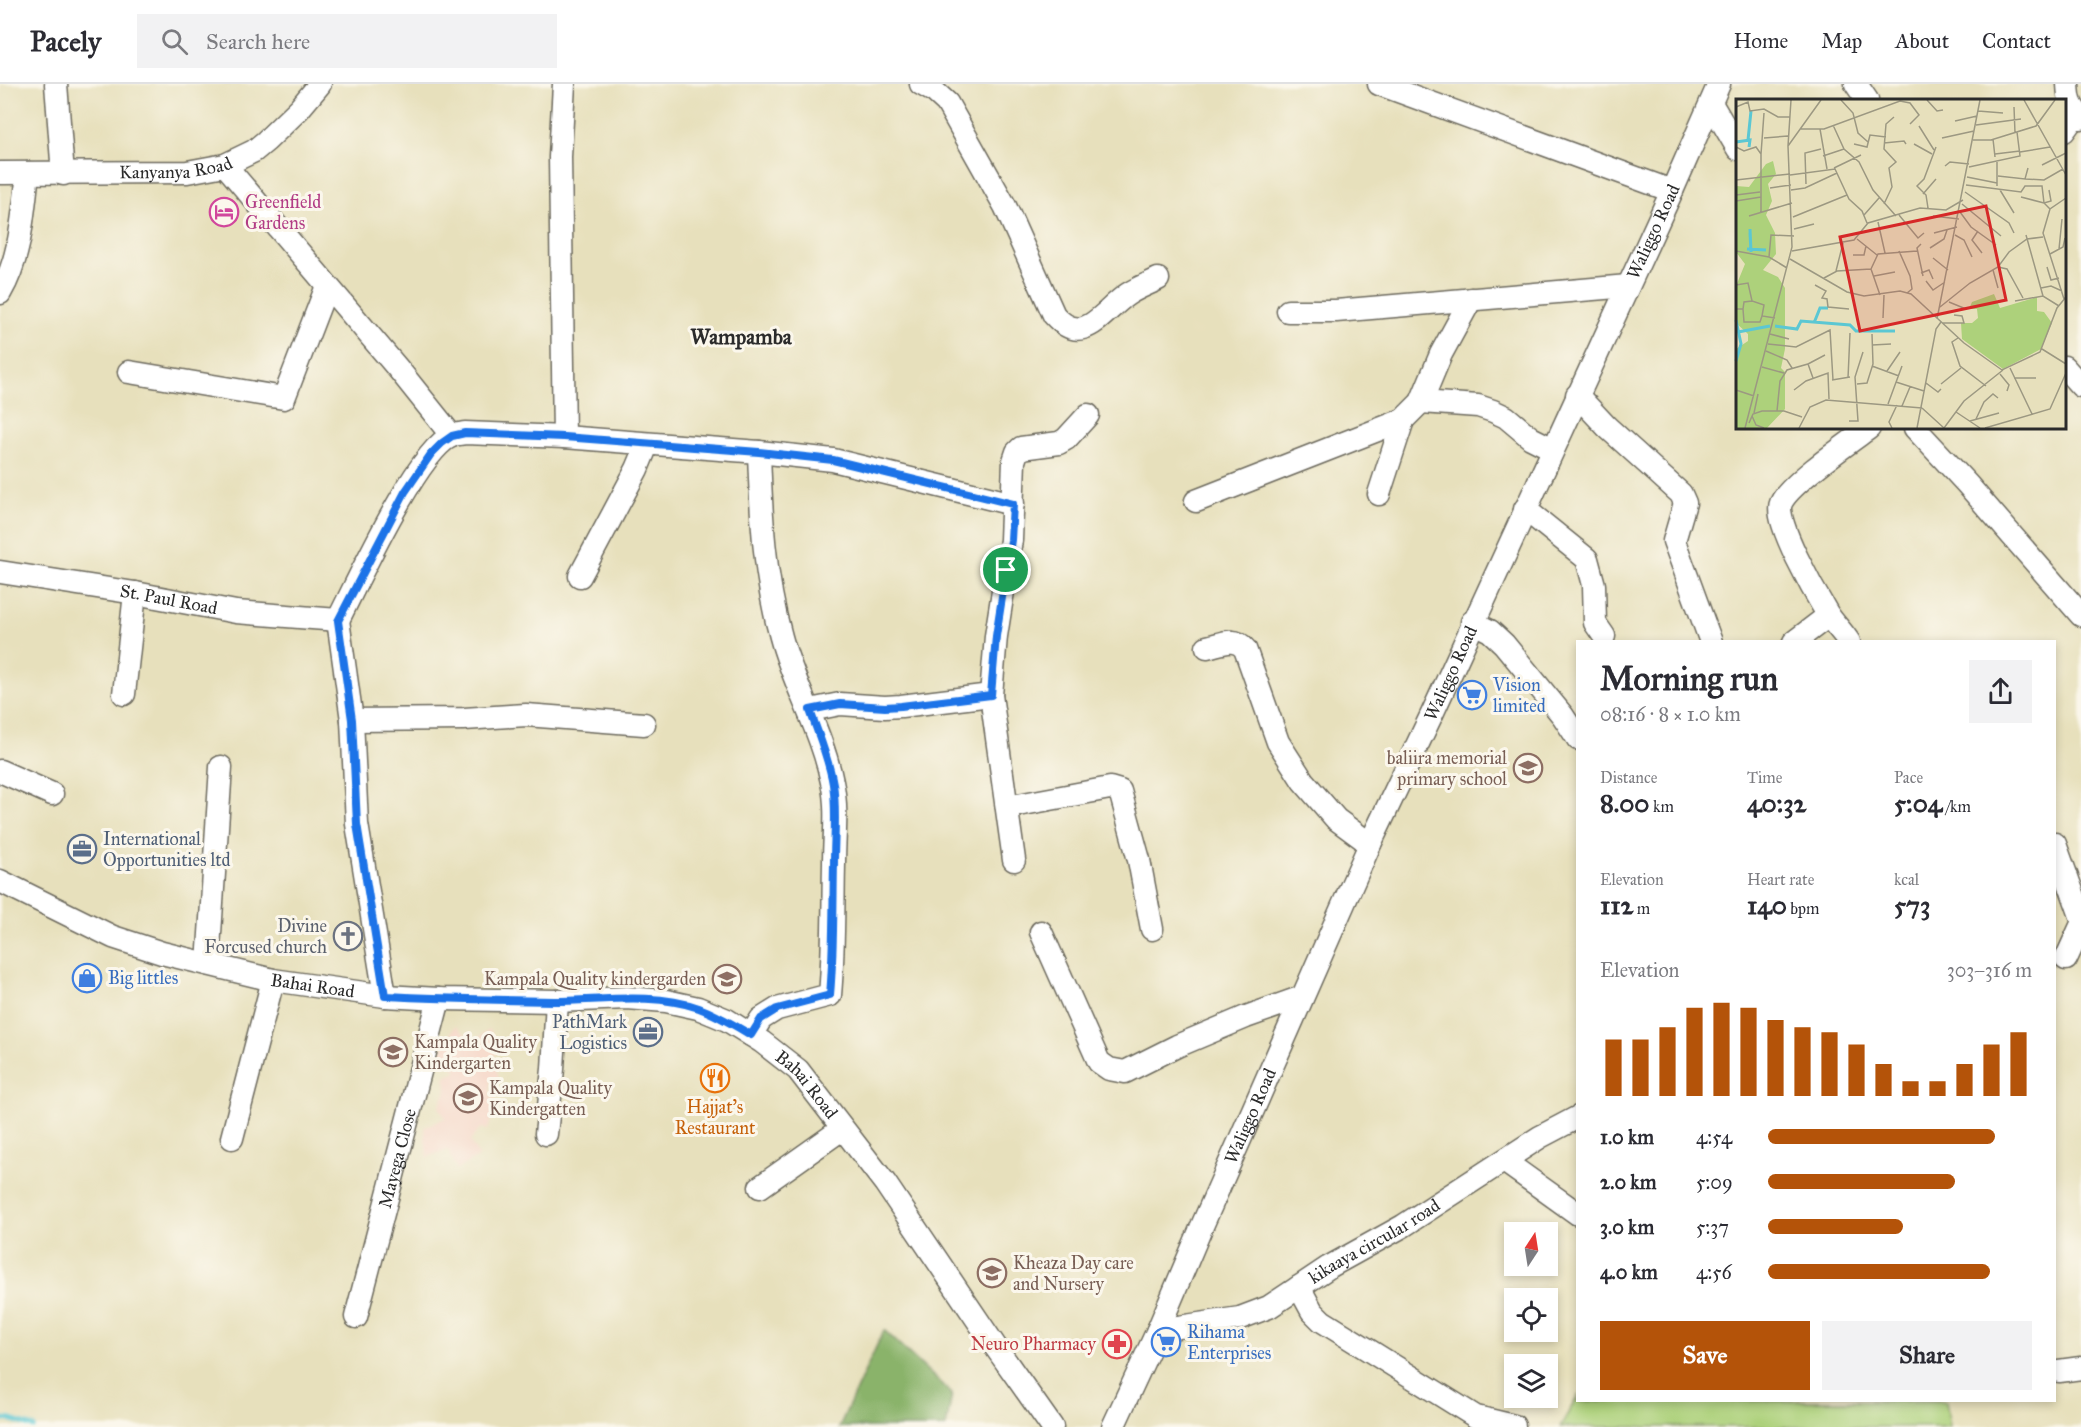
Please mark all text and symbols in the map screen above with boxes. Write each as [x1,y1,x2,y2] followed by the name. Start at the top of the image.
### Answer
[137,14,557,68] search box
[30,24,101,59] text: Pacely
[158,25,191,58] icon: search
[206,28,310,55] text: Search here
[1733,28,1788,54] text: Home
[1821,28,1862,54] text: Map
[1895,28,1949,54] text: About
[1982,28,2051,54] text: Contact
[1736,99,2066,429] inset map
[119,152,236,183] street label: Kanyanya Road
[1622,181,1685,282] street label: Waliggo Road
[245,191,321,234] place label: Greenfield Gardens
[208,196,240,228] hotel icon: Greenfield Gardens
[690,324,793,350] district label: Wampamba
[980,544,1031,595] pin
[989,553,1022,586] icon: arrive
[119,580,219,619] street label: St. Paul Road
[1419,622,1482,724] street label: Waliggo Road
[1600,659,1778,699] text: Morning run
[1969,660,2032,723] button: share
[1492,674,1546,717] place label: Vision limited
[1456,679,1488,711] supermarket icon: Vision limited
[1600,702,1741,726] text: 08:16 · 8 × 1.0 km
[1387,747,1507,790] place label: baliira memorial primary school
[1512,752,1544,784] school or university icon: baliira memorial primary school
[1600,768,1657,787] text: Distance
[1747,768,1782,787] text: Time
[1894,768,1923,787] text: Pace
[1600,787,1650,819] text: 8.00
[1747,787,1806,819] text: 40:32
[1894,787,1942,819] text: 5:04
[1650,797,1674,816] text: km
[1942,797,1971,816] text: /km
[103,828,231,871] place label: International Opportunities ltd
[66,833,98,865] office icon: International Opportunities ltd
[1600,870,1664,889] text: Elevation
[1747,870,1814,889] text: Heart rate
[1894,870,1919,889] text: kcal
[1600,889,1633,921] text: 112
[1747,889,1787,921] text: 140
[1894,889,1930,921] text: 573
[1633,899,1650,918] text: m
[1787,899,1820,918] text: bpm
[204,915,327,958] place label: Divine Forcused church
[332,920,364,952] church icon: Divine Forcused church
[1600,958,1679,982] text: Elevation
[1947,958,2032,982] text: 303–316 m
[71,962,103,994] shop icon: Big littles
[711,963,743,995] school or university icon: Kampala Quality kindergarden
[108,967,178,990] place label: Big littles
[484,968,706,991] place label: Kampala Quality kindergarden
[269,969,356,1003] street label: Bahai Road
[552,1011,628,1055] place label: PathMark Logistics
[632,1016,664,1048] office icon: PathMark Logistics
[414,1031,537,1075] place label: Kampala Quality Kindergarten
[377,1036,409,1068] school or university icon: Kampala Quality Kindergarten
[771,1046,843,1123] street label: Bahai Road
[699,1062,731,1094] restaurant icon: Hajjat's Restaurant
[1220,1065,1281,1167] street label: Waliggo Road
[489,1077,612,1121] place label: Kampala Quality Kindergatten
[452,1082,484,1114] school or university icon: Kampala Quality Kindergatten
[675,1096,756,1139] place label: Hajjat's Restaurant
[374,1106,421,1210] street label: Mayega Close
[1600,1125,1654,1149] text: 1.0 km
[1696,1125,1732,1149] text: 4:54
[1600,1170,1656,1194] text: 2.0 km
[1696,1170,1733,1194] text: 5:09
[1304,1194,1444,1289] street label: kikaaya circular road
[1600,1215,1654,1239] text: 3.0 km
[1696,1215,1729,1239] text: 5:37
[1504,1222,1558,1276] north arrow
[1504,1222,1558,1408] map controls
[1013,1252,1134,1295] place label: Kheaza Day care and Nursery
[976,1257,1008,1289] school or university icon: Kheaza Day care and Nursery
[1600,1260,1658,1284] text: 4.0 km
[1696,1260,1732,1284] text: 4:56
[1504,1288,1558,1342] button: locate
[1187,1321,1271,1364] place label: Rihama Enterprises
[1600,1321,1810,1390] button: Save
[1822,1321,2032,1390] button: Share
[1150,1326,1182,1358] supermarket icon: Rihama Enterprises
[1101,1328,1133,1360] pharmacy icon: Neuro Pharmacy
[971,1333,1097,1355] place label: Neuro Pharmacy
[1504,1354,1558,1408] button: layers

